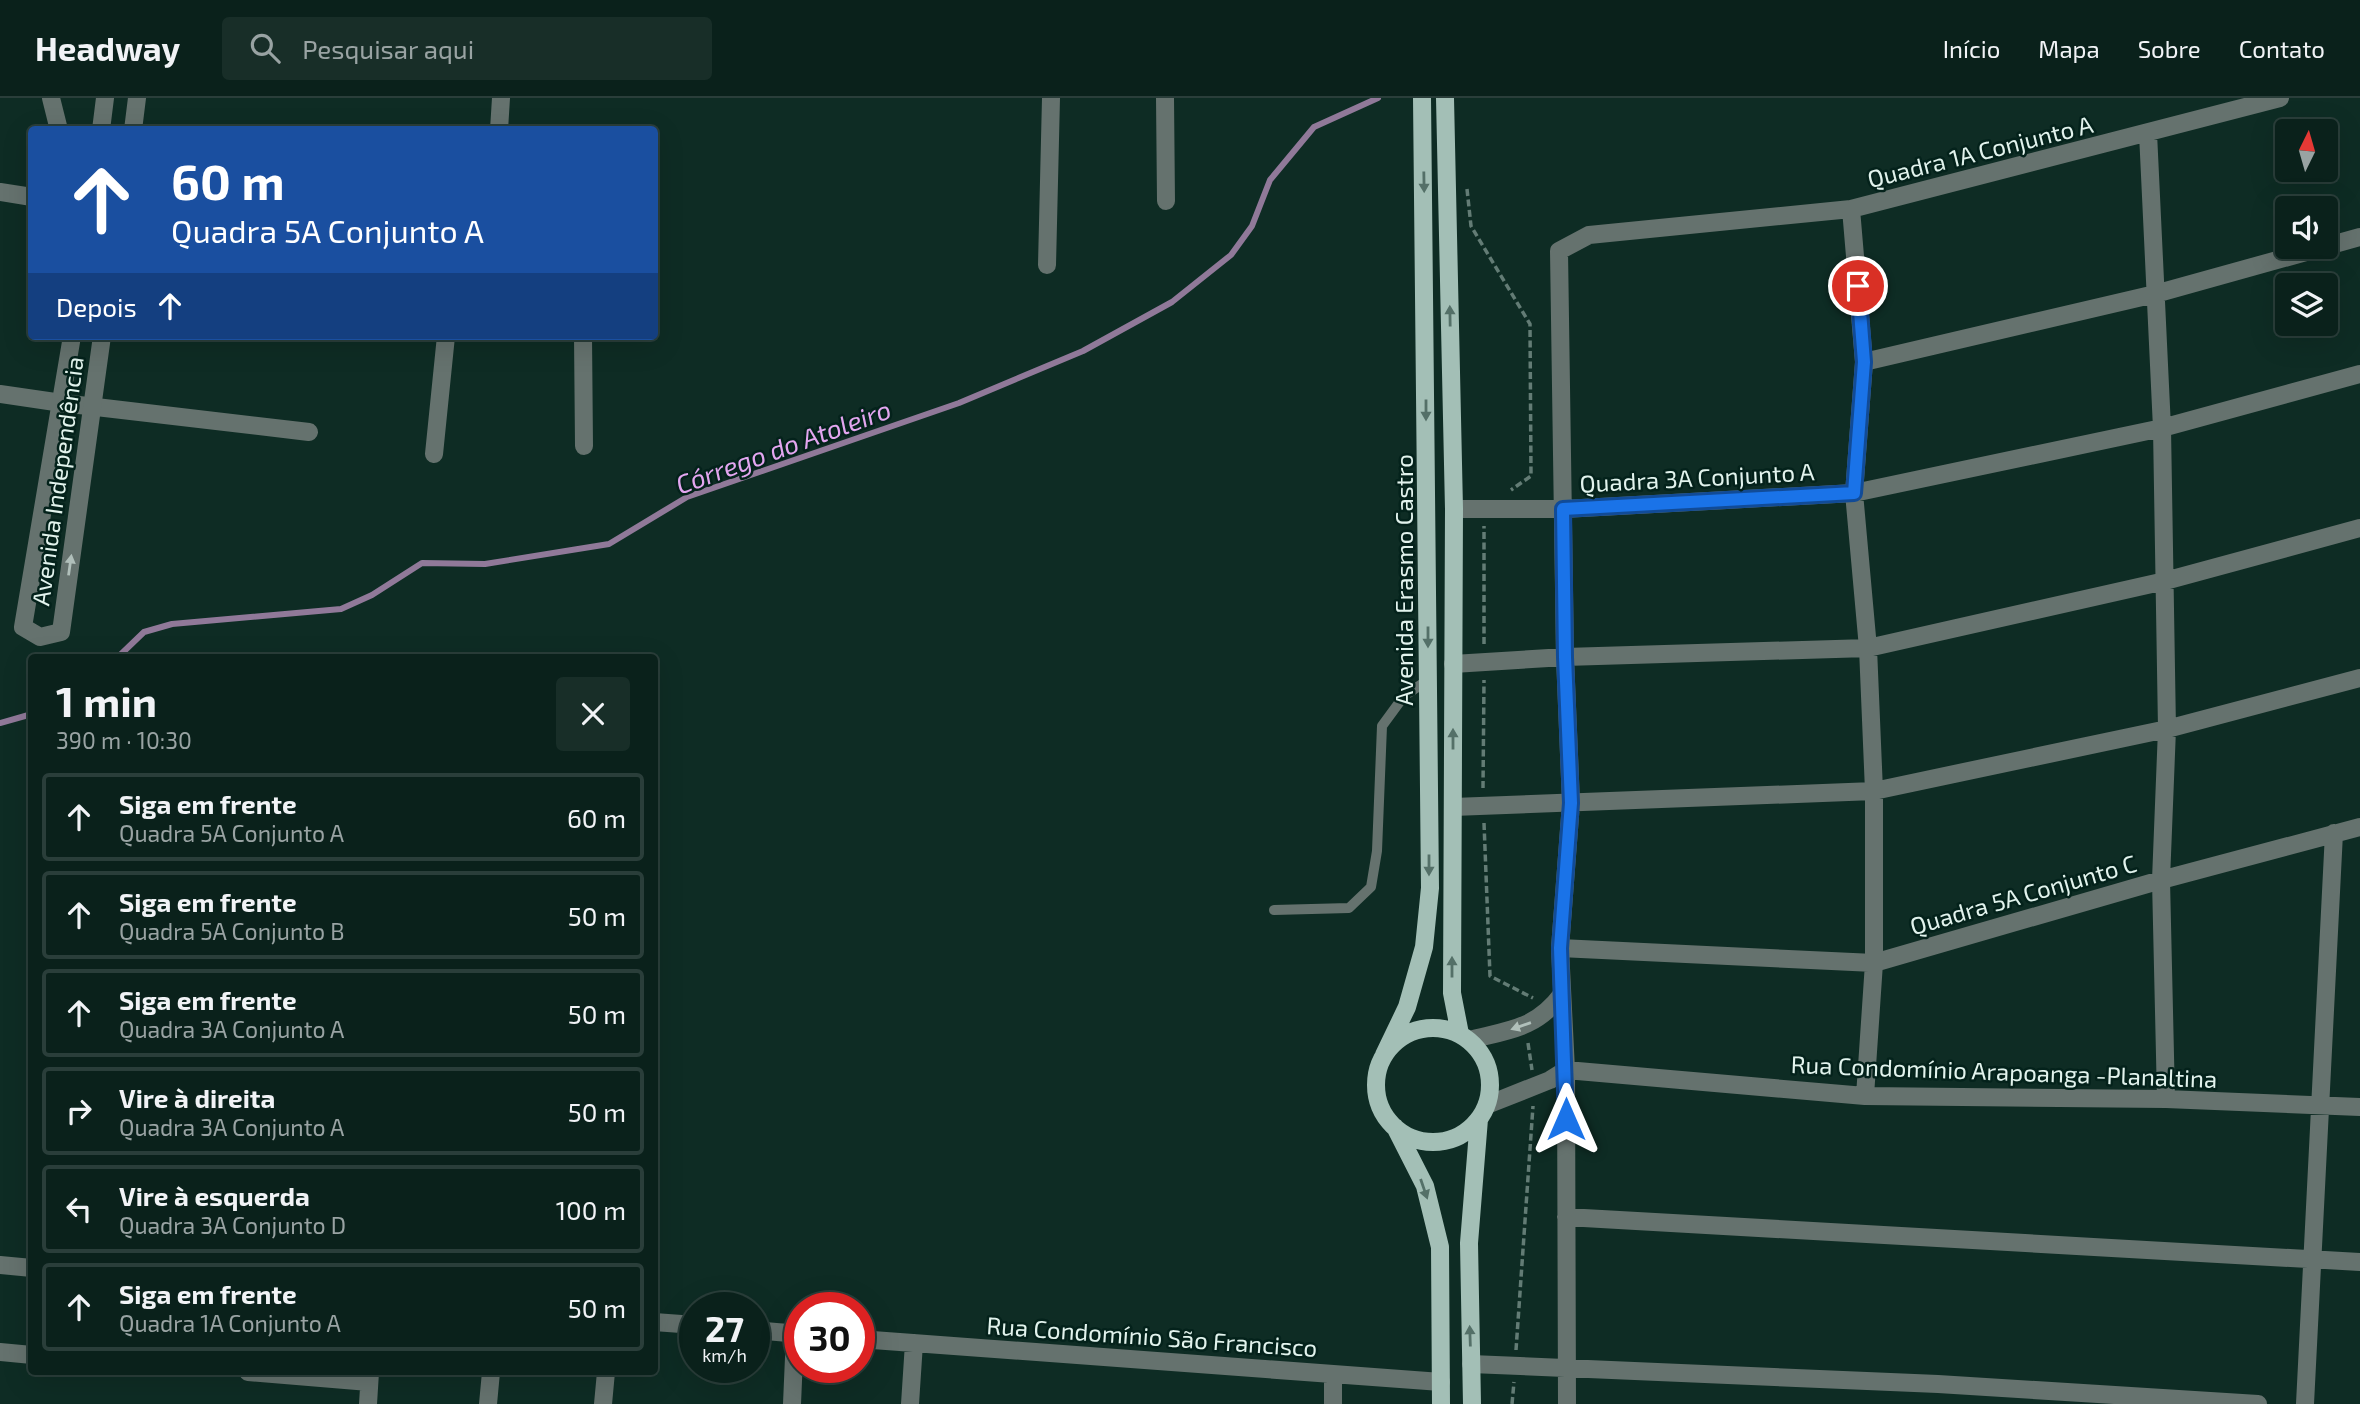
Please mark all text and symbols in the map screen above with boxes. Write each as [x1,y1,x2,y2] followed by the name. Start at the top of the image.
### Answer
[222,17,712,80] search box
[35,28,180,68] text: Headway
[246,29,284,67] icon: search
[302,33,474,64] text: Pesquisar aqui
[1943,34,2000,63] text: Início
[2038,34,2100,63] text: Mapa
[2138,34,2201,63] text: Sobre
[2239,34,2325,63] text: Contato
[1864,109,2096,193] street label: Quadra 1A Conjunto A
[2275,119,2338,182] north arrow
[2275,119,2338,336] map controls
[171,151,285,210] text: 60 m
[56,154,147,245] icon: ahead
[1418,171,1430,193] one-way arrow
[2275,196,2338,259] button: sound
[171,211,484,249] text: Quadra 5A Conjunto A
[1828,256,1888,316] pin
[1839,267,1877,305] icon: arrive
[2275,273,2338,336] button: layers
[151,287,189,325] icon: ahead
[56,291,137,322] text: Depois
[1444,304,1456,326] one-way arrow
[25,355,89,607] street label: Avenida Independência
[671,393,895,499] water label: Córrego do Atoleiro
[1421,399,1432,421] one-way arrow
[1389,454,1418,706] street label: Avenida Erasmo Castro
[1579,456,1815,498] street label: Quadra 3A Conjunto A
[65,553,76,575] one-way arrow
[1422,626,1434,648] one-way arrow
[56,675,157,725] text: 1 min
[556,677,630,751] button: close
[56,726,192,754] text: 390 m · 10:30
[1447,728,1459,750] one-way arrow
[119,788,297,819] text: Siga em frente
[60,798,98,836] icon: ahead
[567,802,626,833] text: 60 m
[119,819,344,847] text: Quadra 5A Conjunto A
[1906,848,2140,940] street label: Quadra 5A Conjunto C
[1424,854,1435,876] one-way arrow
[119,886,297,917] text: Siga em frente
[60,896,98,934] icon: ahead
[568,900,626,931] text: 50 m
[119,917,344,945] text: Quadra 5A Conjunto B
[1446,955,1458,977] one-way arrow
[119,984,297,1015] text: Siga em frente
[60,994,98,1032] icon: ahead
[568,998,626,1029] text: 50 m
[119,1015,344,1043] text: Quadra 3A Conjunto A
[1510,1021,1531,1032] one-way arrow
[1790,1049,2218,1093] street label: Rua Condomínio Arapoanga -Planaltina
[119,1082,275,1113] text: Vire à direita
[1529,1082,1603,1156] position arrow
[60,1092,98,1130] icon: right
[568,1096,626,1127] text: 50 m
[119,1113,344,1141] text: Quadra 3A Conjunto A
[1419,1178,1430,1199] one-way arrow
[119,1180,310,1211] text: Vire à esquerda
[60,1190,98,1228] icon: left
[556,1194,626,1225] text: 100 m
[119,1211,346,1239] text: Quadra 3A Conjunto D
[119,1278,297,1309] text: Siga em frente
[60,1288,98,1326] icon: ahead
[568,1292,626,1323] text: 50 m
[784,1292,875,1383] speed limit sign: 30
[705,1307,744,1349] text: 27
[119,1309,341,1337] text: Quadra 1A Conjunto A
[986,1310,1318,1362] street label: Rua Condomínio São Francisco
[1465,1325,1476,1347] one-way arrow
[702,1344,747,1366] text: km/h

